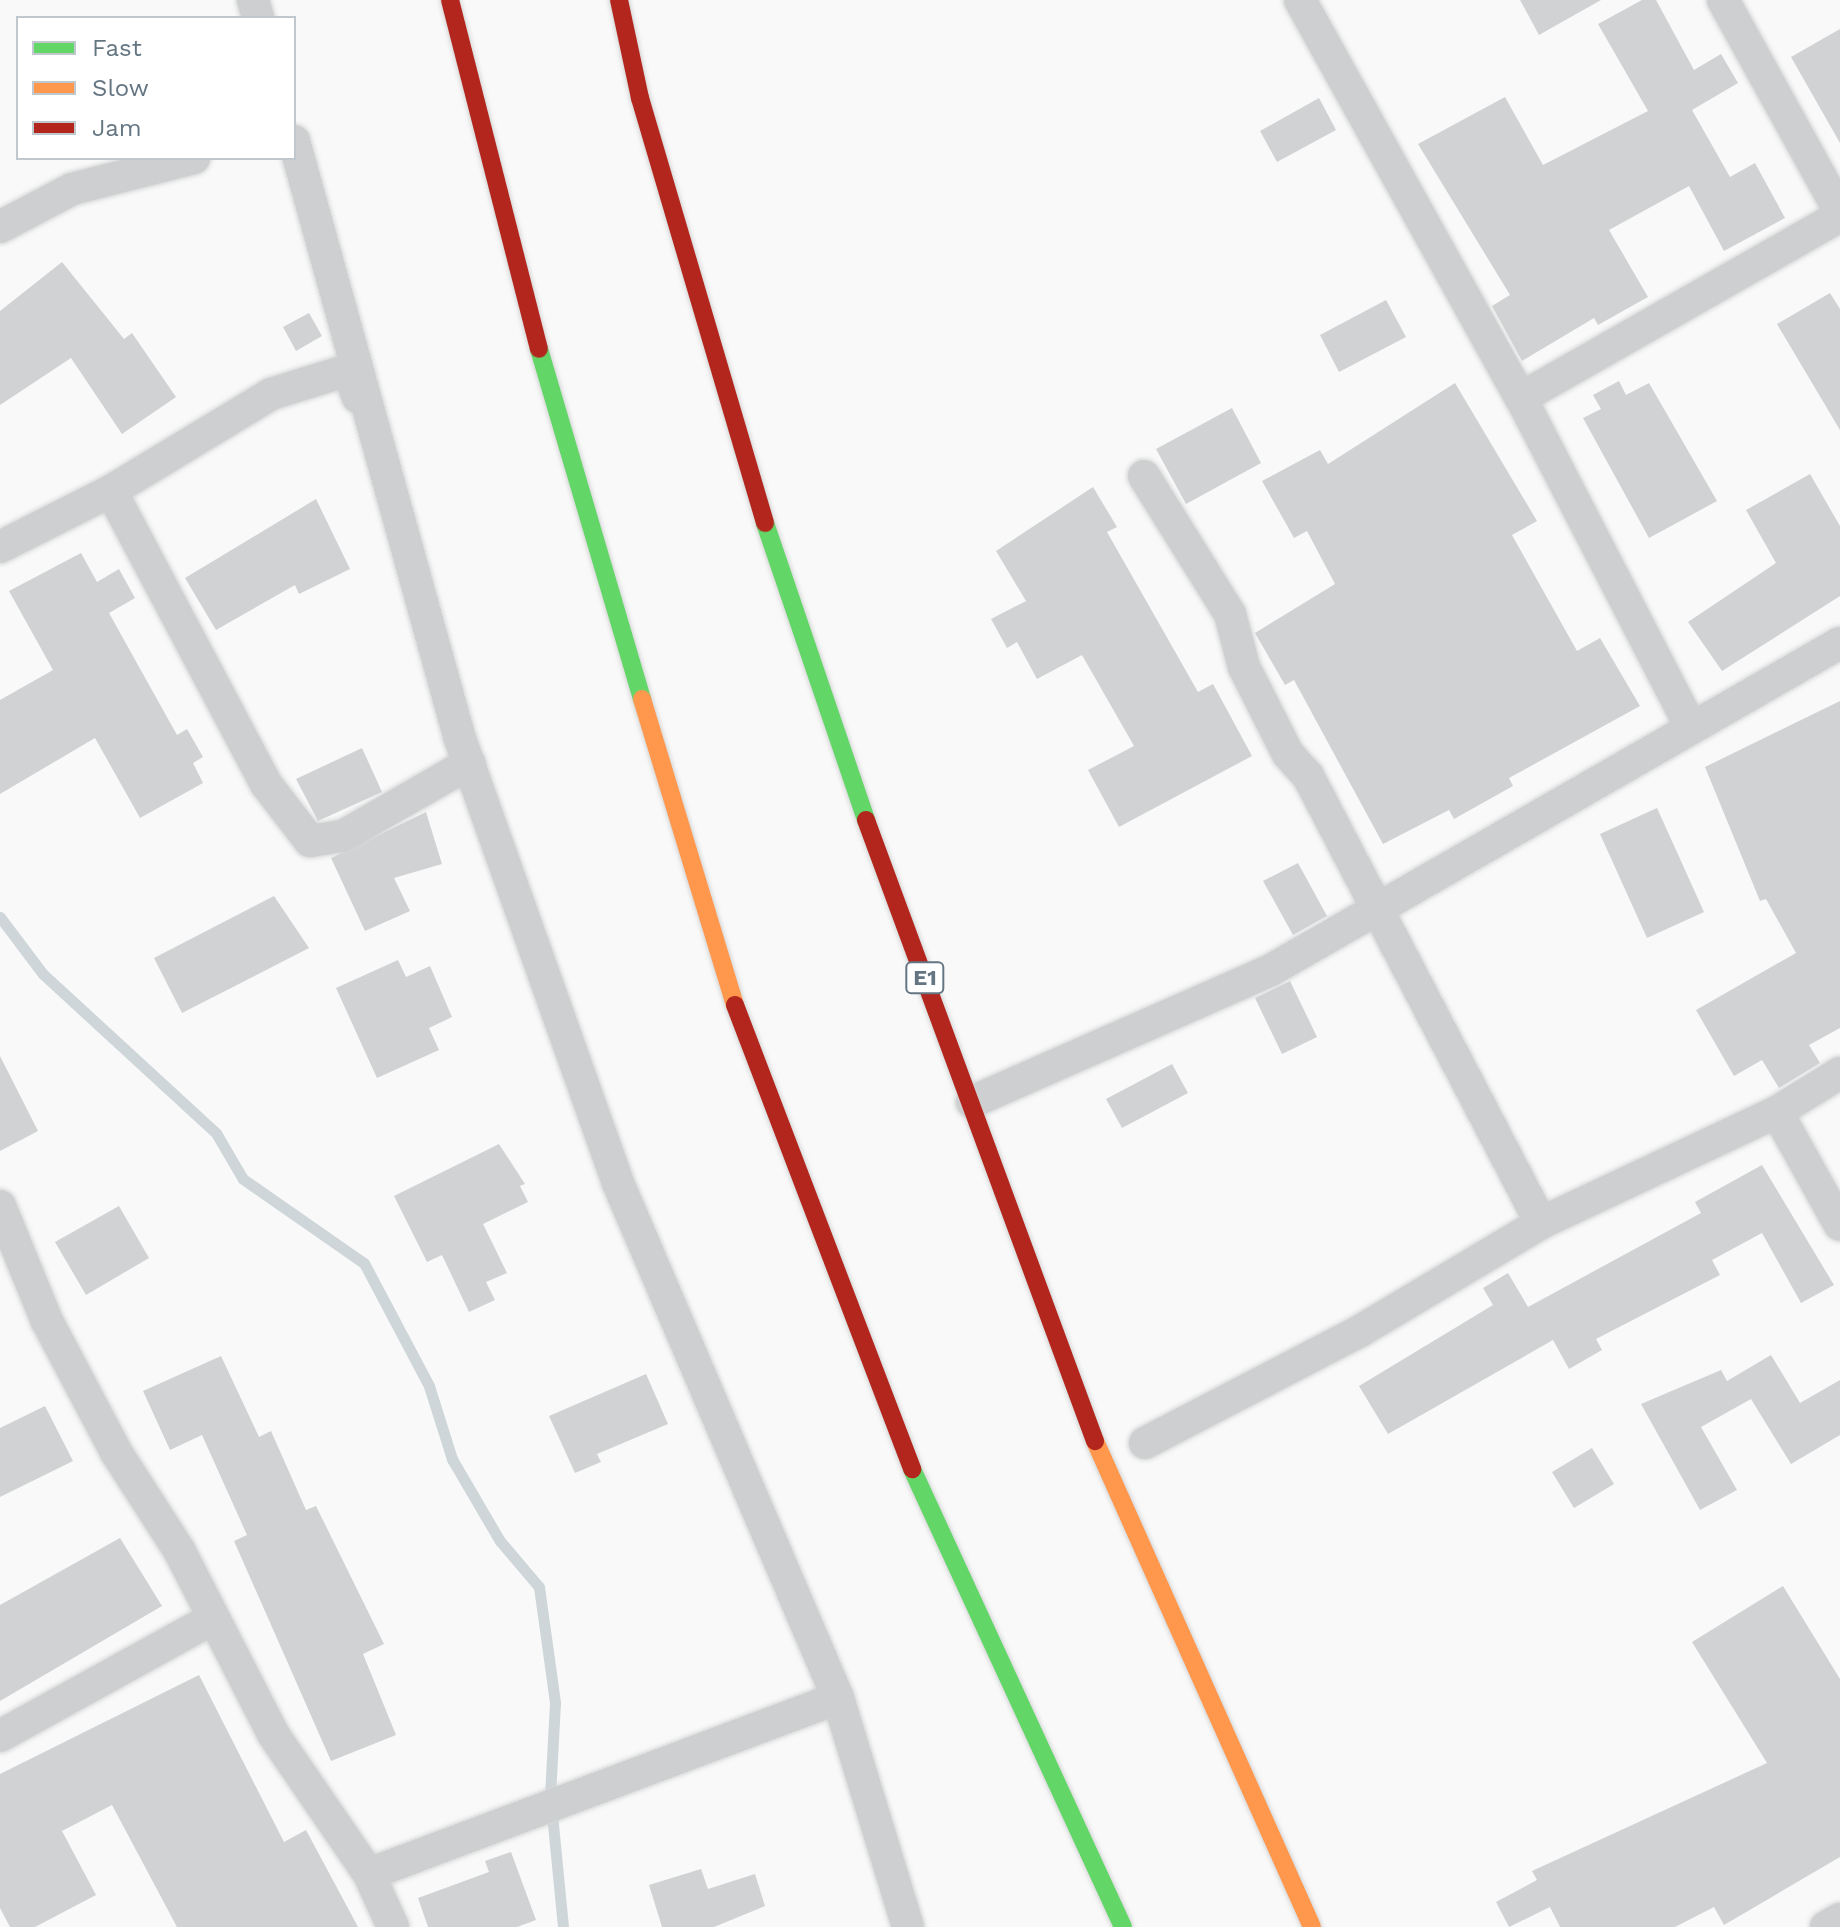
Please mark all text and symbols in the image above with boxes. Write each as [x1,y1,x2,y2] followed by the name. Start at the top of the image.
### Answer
[16,16,296,160] legend
[92,34,142,62] text: Fast
[92,74,149,102] text: Slow
[92,114,142,142] text: Jam
[905,960,945,996] road number: E1

